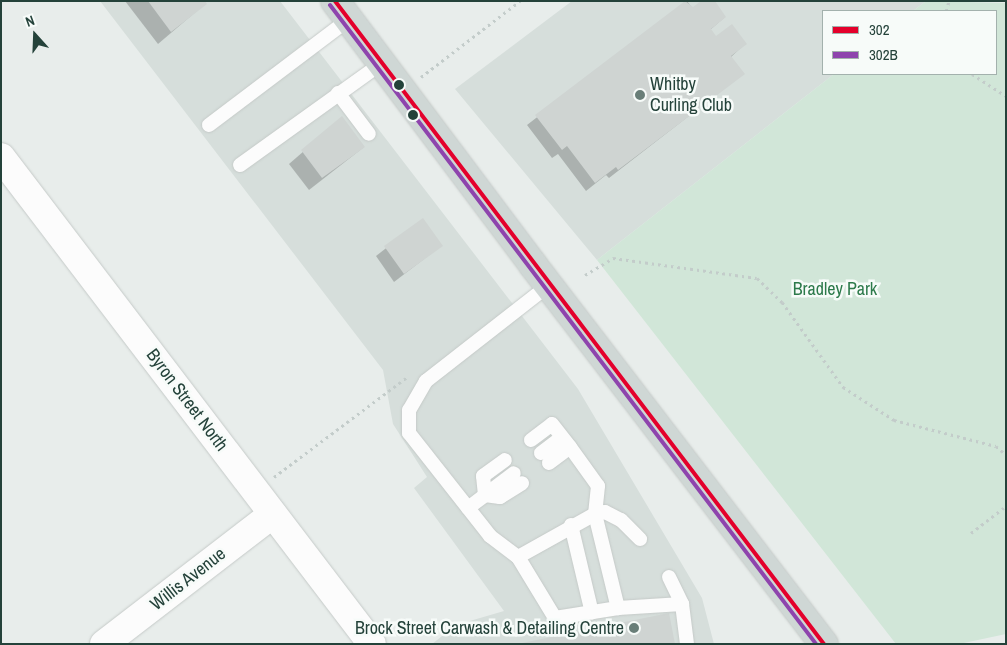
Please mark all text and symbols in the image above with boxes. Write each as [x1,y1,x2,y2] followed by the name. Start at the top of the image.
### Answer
[10,10,60,60] north arrow
[822,10,997,75] legend
[23,11,37,31] text: N
[869,19,890,40] text: 302
[869,44,898,65] text: 302B
[650,74,732,116] place label: Whitby Curling Club
[394,80,404,90] unlabelled marker
[634,89,646,101] marker: Whitby Curling Club
[408,110,418,120] unlabelled marker
[793,278,877,300] park label: Bradley Park
[142,345,232,455] street label: Byron Street North
[146,543,230,615] street label: Willis Avenue
[355,617,624,639] place label: Brock Street Carwash & Detailing Centre
[628,622,640,634] marker: Brock Street Carwash & Detailing Centre

